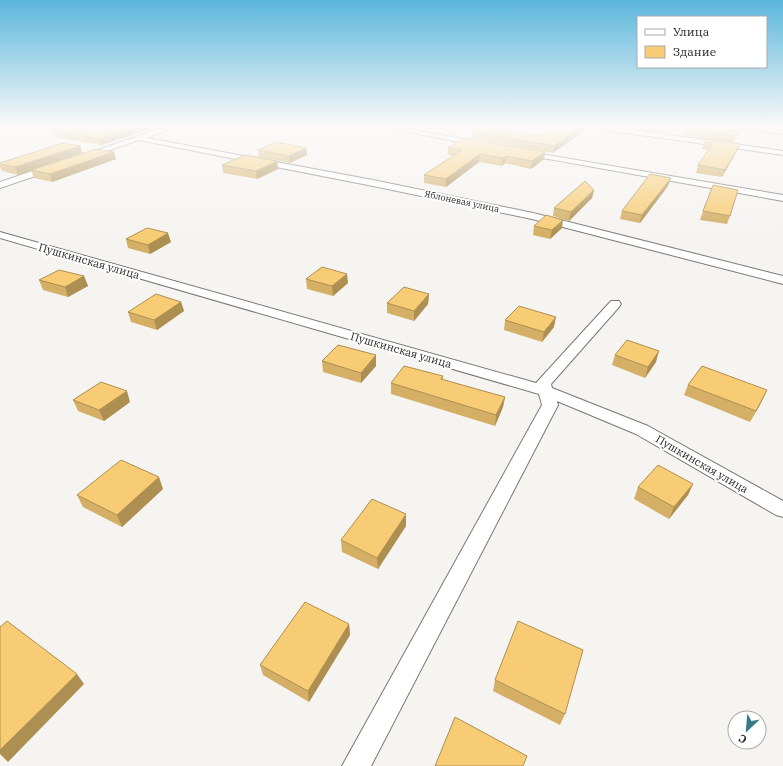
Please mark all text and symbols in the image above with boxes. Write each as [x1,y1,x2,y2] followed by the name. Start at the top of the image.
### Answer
[637,16,767,68] legend
[673,24,710,39] text: Улица
[673,44,716,59] text: Здание
[424,188,500,214] street label: Яблоневая улица
[37,240,141,282] street label: Пушкинская улица
[349,329,453,371] street label: Пушкинская улица
[653,432,751,496] street label: Пушкинская улица
[727,710,767,750] north arrow
[736,731,749,747] text: С

